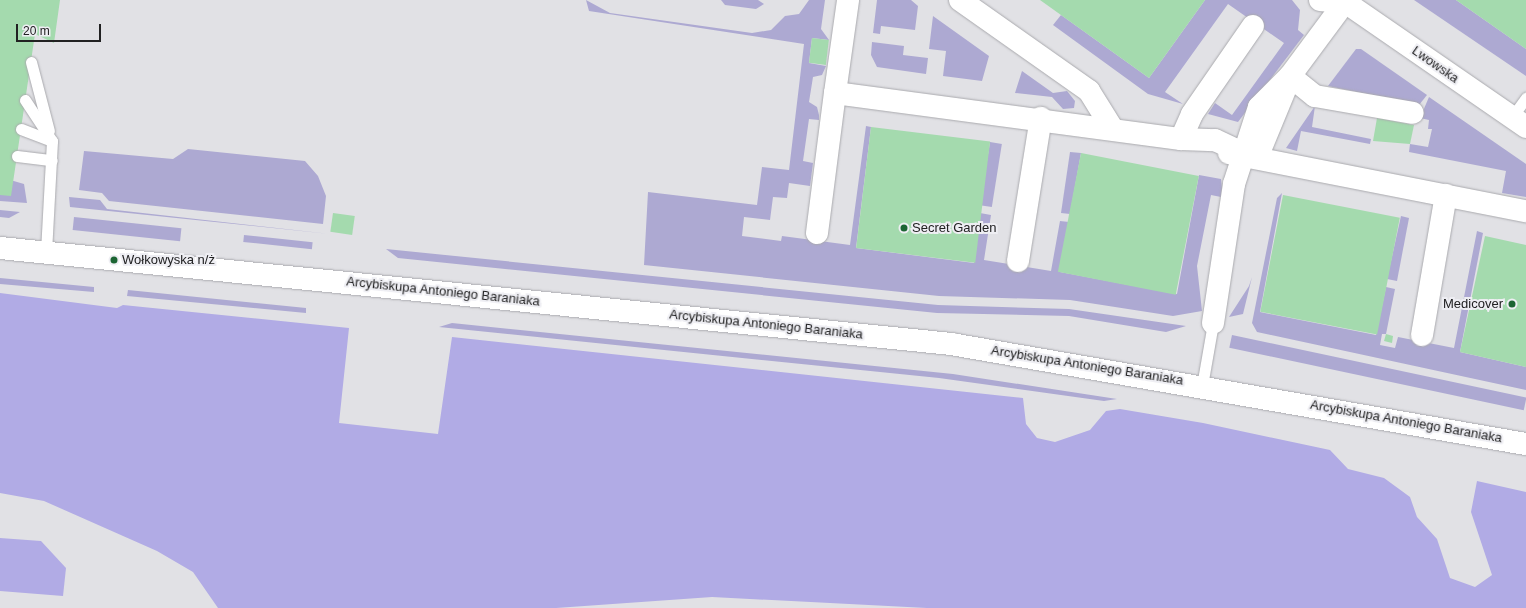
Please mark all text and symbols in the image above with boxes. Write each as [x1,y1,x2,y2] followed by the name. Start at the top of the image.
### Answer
[18,16,103,42] scale bar
[23,24,50,38] text: 20 m
[1409,43,1461,87] street label: Lwowska
[912,220,997,236] place label: Secret Garden
[899,223,909,233] marker: Secret Garden
[122,252,215,268] place label: Wołkowyska n/ż
[109,255,119,265] marker: Wołkowyska n/ż
[345,274,541,310] street label: Arcybiskupa Antoniego Baraniaka
[1443,296,1503,312] place label: Medicover
[1506,298,1518,310] marker: Medicover
[668,307,864,343] street label: Arcybiskupa Antoniego Baraniaka
[989,343,1185,389] street label: Arcybiskupa Antoniego Baraniaka
[1309,397,1503,447] street label: Arcybiskupa Antoniego Baraniaka

